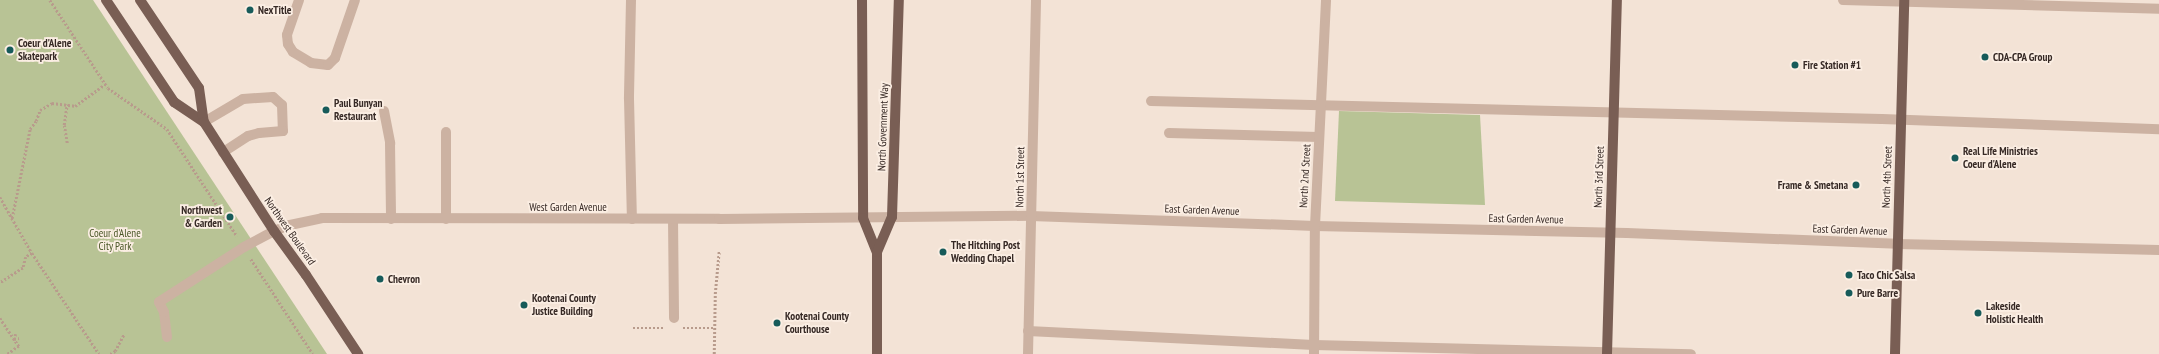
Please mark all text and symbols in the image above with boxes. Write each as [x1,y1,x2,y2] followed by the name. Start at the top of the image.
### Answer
[258,3,292,17] place label: NexTitle
[245,5,255,15] marker: NexTitle
[18,37,71,63] place label: Coeur d'Alene Skatepark
[5,45,15,55] marker: Coeur d'Alene Skatepark
[1993,50,2053,64] place label: CDA-CPA Group
[1980,52,1990,62] marker: CDA-CPA Group
[1803,58,1861,72] place label: Fire Station #1
[1790,60,1800,70] marker: Fire Station #1
[875,83,891,171] street label: North Government Way
[334,97,382,123] place label: Paul Bunyan Restaurant
[321,105,331,115] marker: Paul Bunyan Restaurant
[1297,144,1313,208] street label: North 2nd Street
[1963,145,2038,171] place label: Real Life Ministries Coeur d'Alene
[1013,146,1027,208] street label: North 1st Street
[1591,146,1607,208] street label: North 3rd Street
[1879,146,1895,208] street label: North 4th Street
[1950,153,1960,163] marker: Real Life Ministries Coeur d'Alene
[1778,178,1848,192] place label: Frame & Smetana
[1851,180,1861,190] marker: Frame & Smetana
[262,194,318,268] street label: Northwest Boulevard
[529,200,607,214] street label: West Garden Avenue
[1164,202,1240,218] street label: East Garden Avenue
[181,204,222,230] place label: Northwest & Garden
[225,212,235,222] marker: Northwest & Garden
[1488,212,1564,226] street label: East Garden Avenue
[1812,222,1888,238] street label: East Garden Avenue
[89,227,141,253] park label: Coeur d'Alene City Park
[951,239,1020,265] place label: The Hitching Post Wedding Chapel
[938,247,948,257] marker: The Hitching Post Wedding Chapel
[1857,268,1916,282] place label: Taco Chic Salsa
[1844,270,1854,280] marker: Taco Chic Salsa
[388,272,420,286] place label: Chevron
[375,274,385,284] marker: Chevron
[1857,286,1898,300] place label: Pure Barre
[1844,288,1854,298] marker: Pure Barre
[532,292,596,318] place label: Kootenai County Justice Building
[519,300,529,310] marker: Kootenai County Justice Building
[1986,300,2043,326] place label: Lakeside Holistic Health
[1973,308,1983,318] marker: Lakeside Holistic Health
[785,310,849,336] place label: Kootenai County Courthouse
[772,318,782,328] marker: Kootenai County Courthouse

